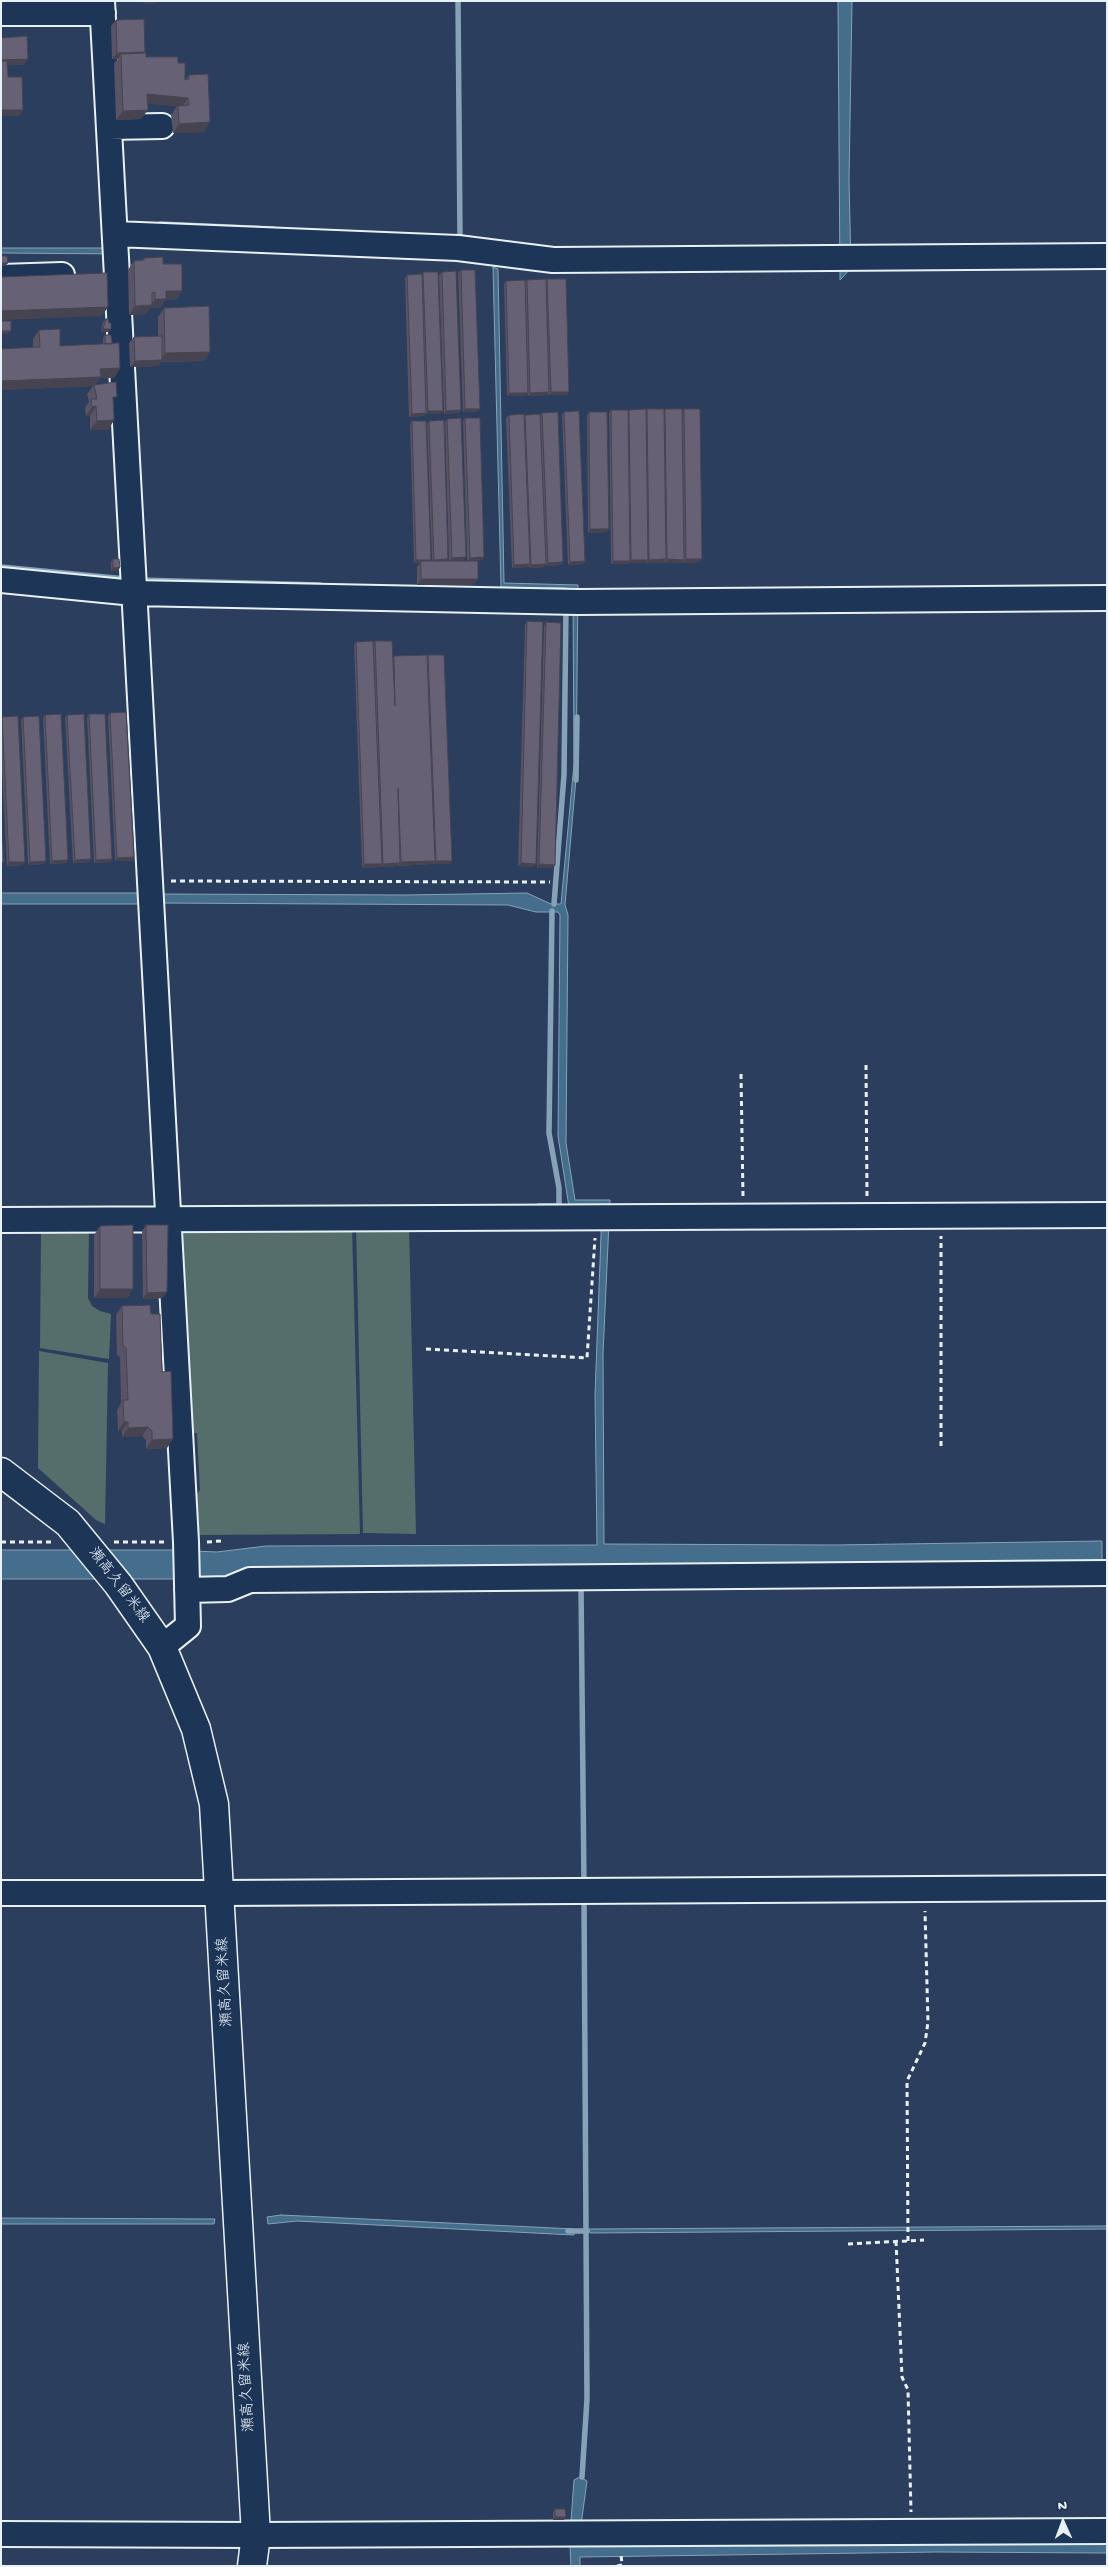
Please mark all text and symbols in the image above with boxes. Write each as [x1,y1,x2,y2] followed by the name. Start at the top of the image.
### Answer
[84,1545,152,1627] street label: 瀬高久留米線
[215,1937,237,2027] street label: 瀬高久留米線
[237,2342,259,2432] street label: 瀬高久留米線
[1038,2497,1088,2547] north arrow
[1058,2498,1067,2515] text: N

